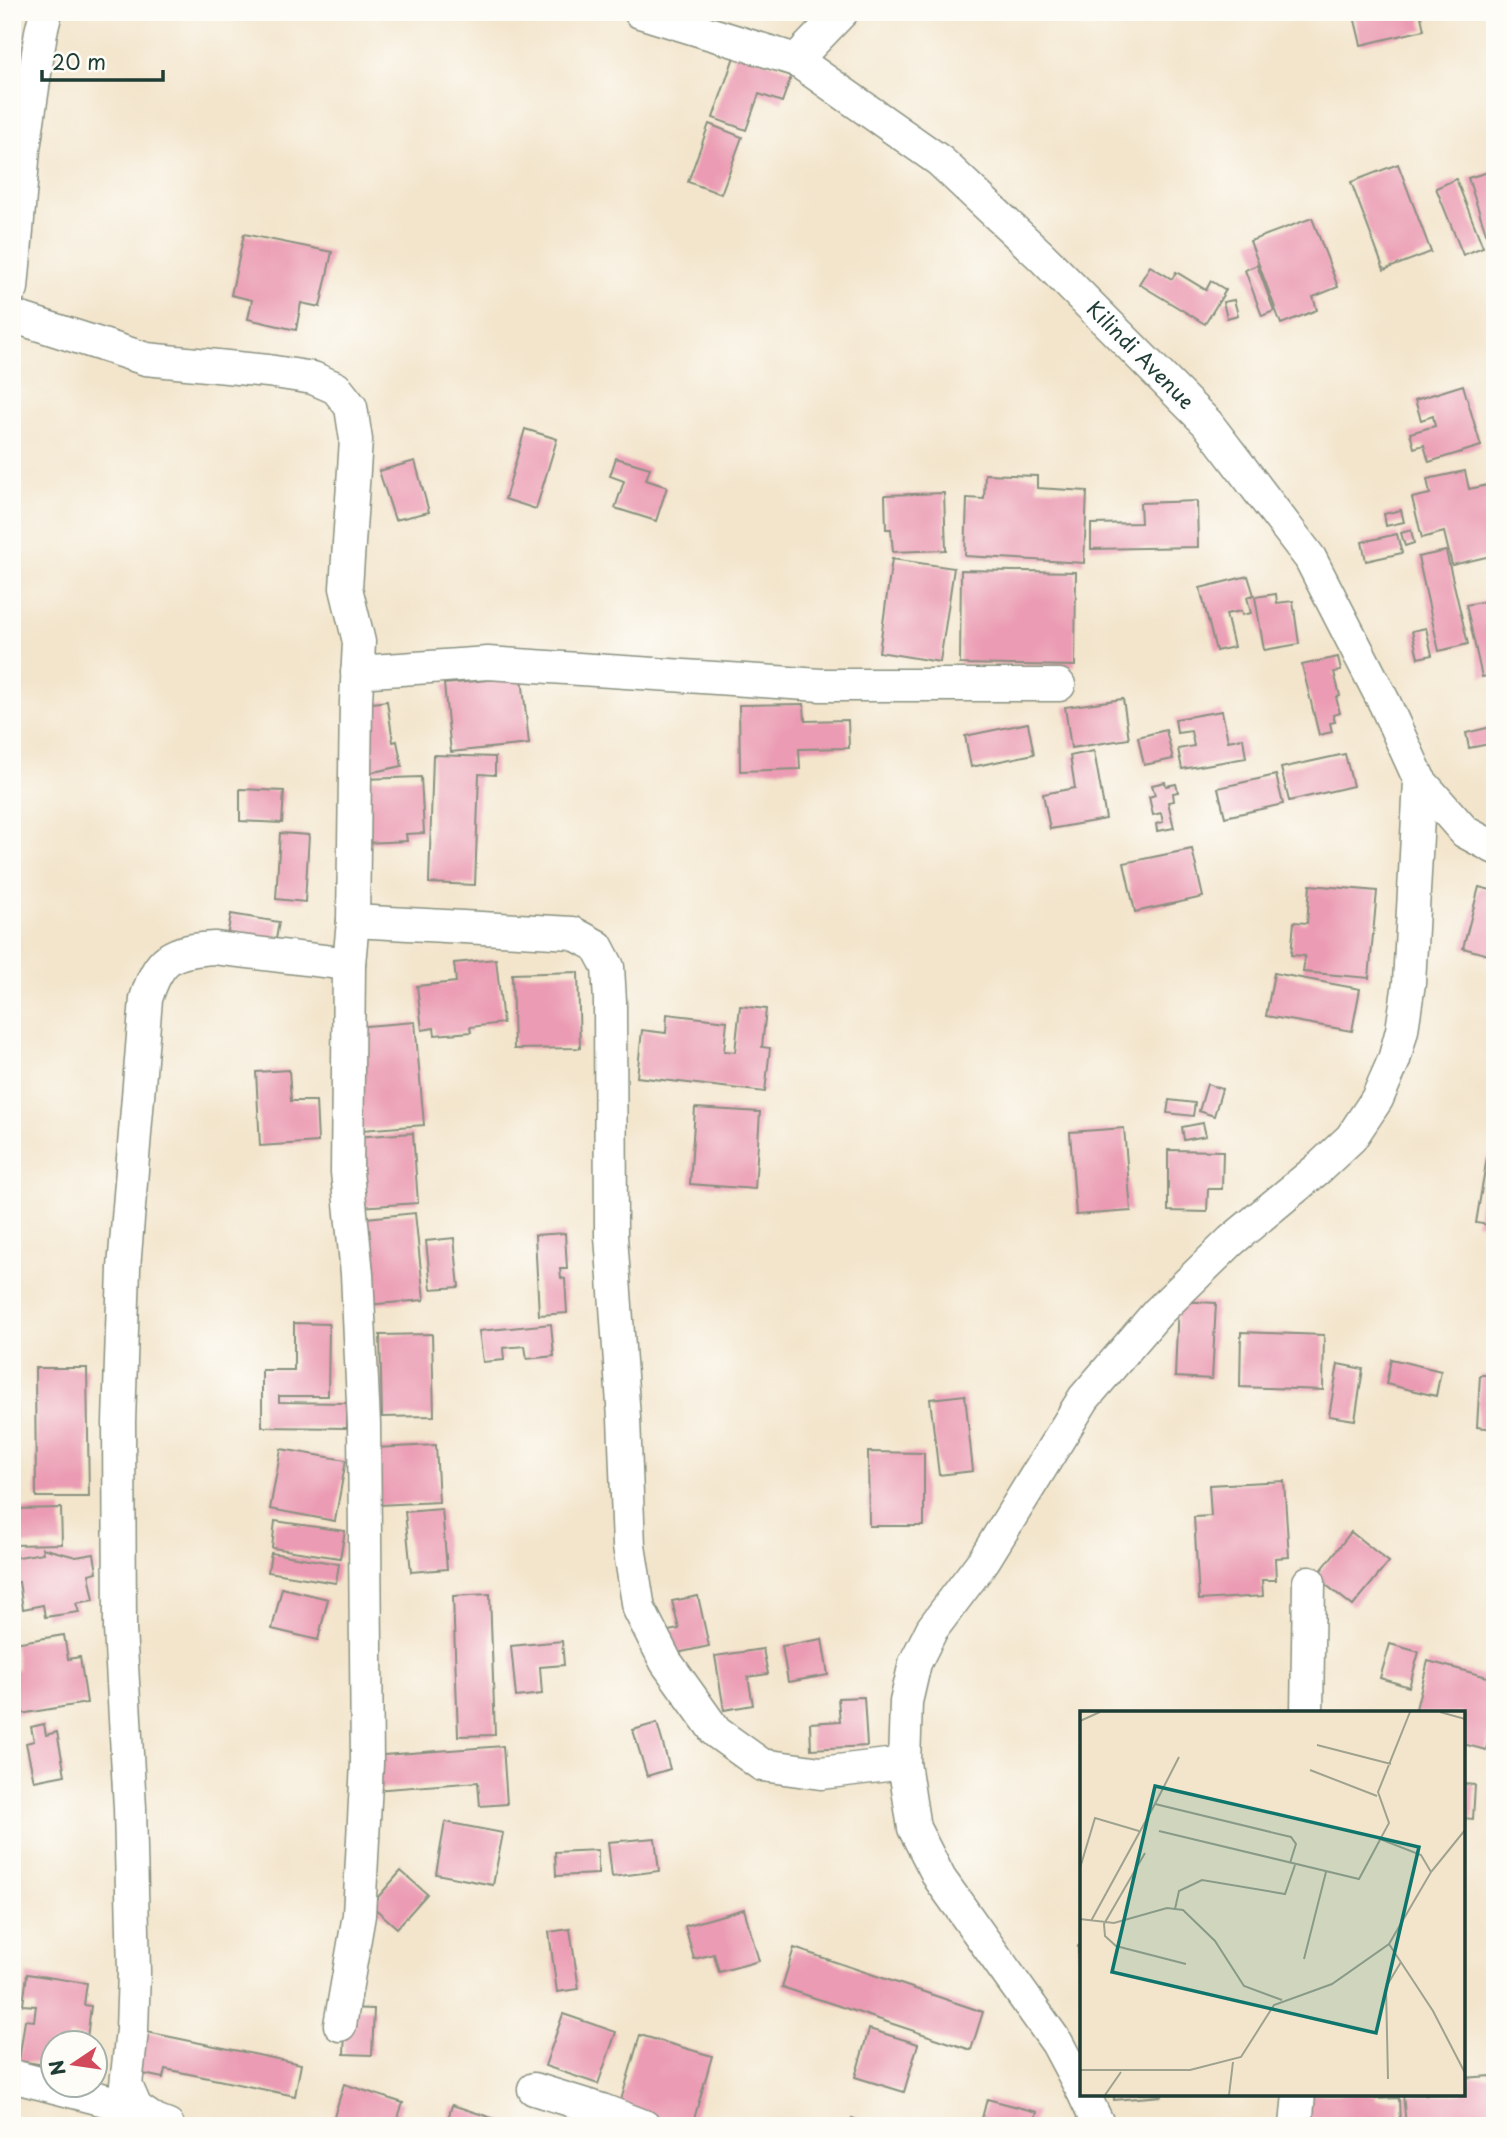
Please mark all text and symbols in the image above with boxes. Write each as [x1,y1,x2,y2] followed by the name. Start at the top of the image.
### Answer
[42,38,163,82] scale bar
[52,45,106,77] text: 20 m
[1080,293,1203,416] street label: Kilindi Avenue
[1080,1711,1465,2096] inset map
[38,2030,108,2100] north arrow
[41,2058,72,2079] text: N

